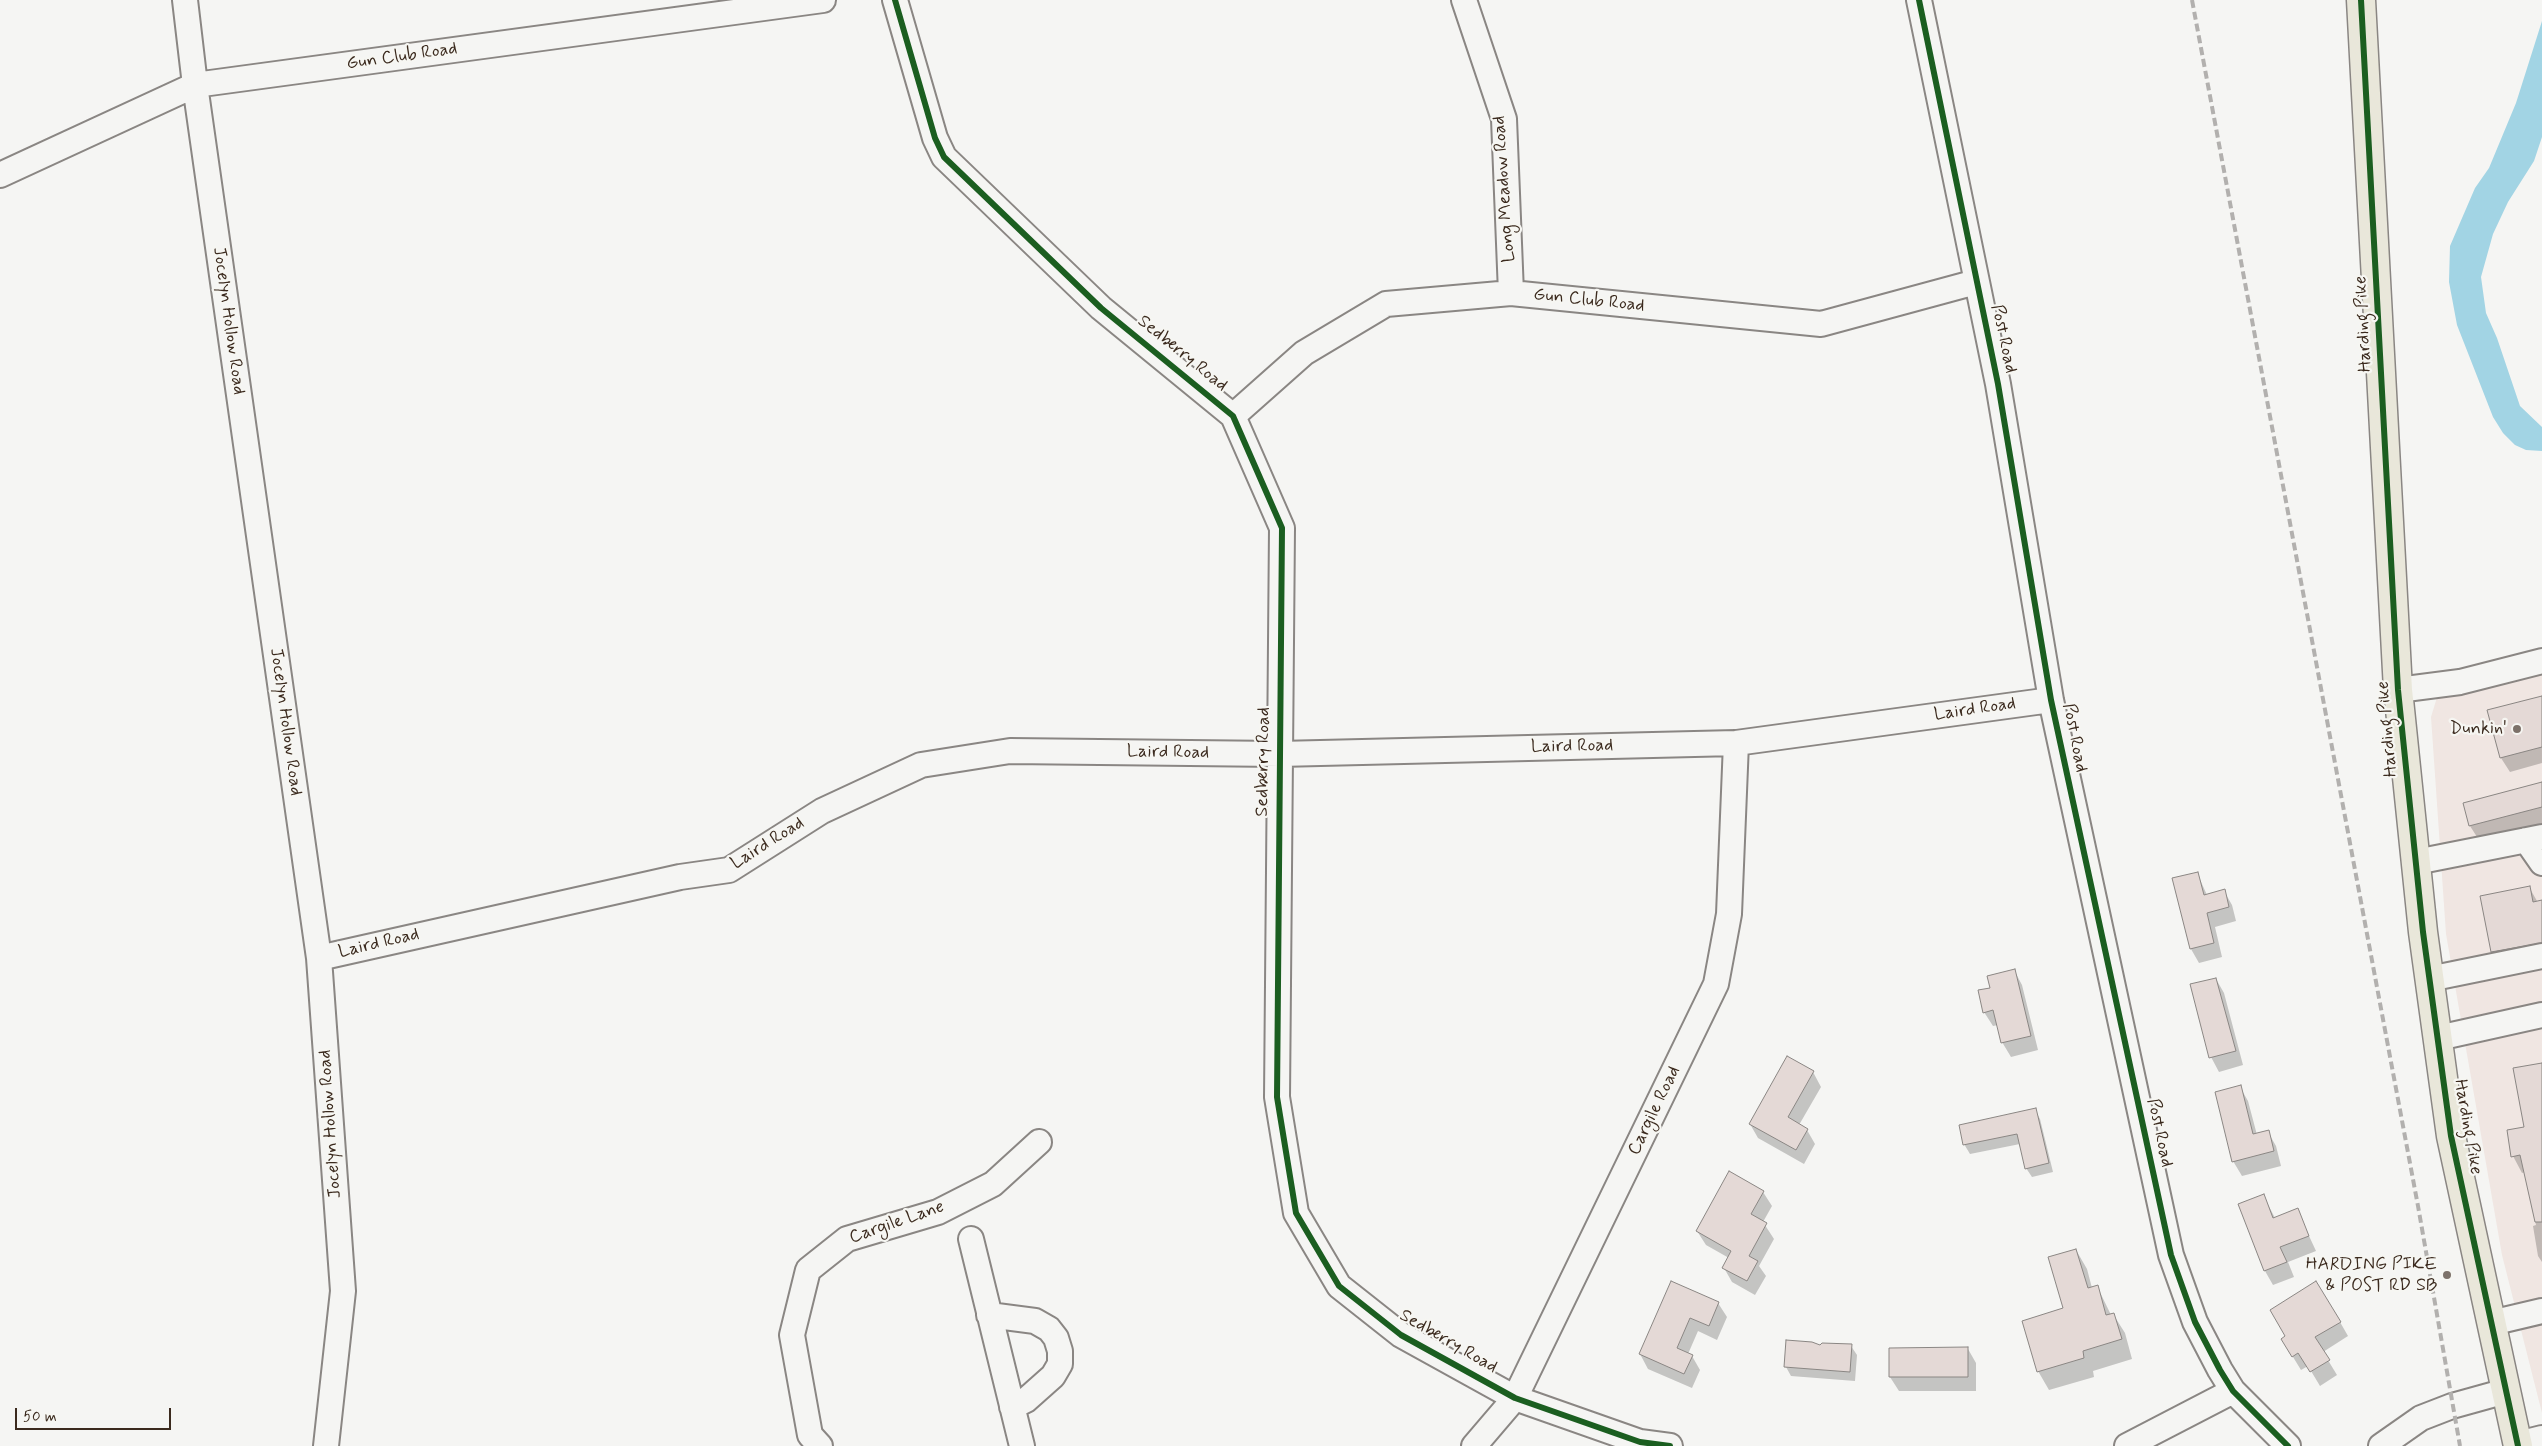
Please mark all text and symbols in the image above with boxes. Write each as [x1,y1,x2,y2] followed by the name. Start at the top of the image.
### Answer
[345,39,459,75] street label: Gun Club Road
[1489,115,1521,263] street label: Long Meadow Road
[207,246,249,396] street label: Jocelyn Hollow Road
[2351,275,2377,373] street label: Harding Pike
[1532,284,1646,318] street label: Gun Club Road
[1985,303,2021,375] street label: Post Road
[1133,311,1231,397] street label: Sedberry Road
[264,647,306,797] street label: Jocelyn Hollow Road
[2373,680,2403,778] street label: Harding Pike
[1933,694,2017,726] street label: Laird Road
[2057,702,2091,774] street label: Post Road
[1252,707,1276,817] street label: Sedberry Road
[2450,718,2507,740] place label: Dunkin'
[2511,723,2523,735] marker: Dunkin'
[1531,735,1613,759] street label: Laird Road
[1127,741,1209,765] street label: Laird Road
[727,813,809,875] street label: Laird Road
[336,924,422,964] street label: Laird Road
[315,1049,347,1199] street label: Jocelyn Hollow Road
[1624,1063,1686,1159] street label: Cargile Road
[2448,1078,2486,1176] street label: Harding Pike
[2141,1097,2177,1169] street label: Post Road
[847,1197,947,1249] street label: Cargile Lane
[2306,1254,2437,1296] place label: HARDING PIKE & POST RD SB
[2441,1269,2453,1281] marker: HARDING PIKE & POST RD SB
[1395,1305,1501,1379] street label: Sedberry Road
[18,1398,174,1430] scale bar
[23,1407,57,1427] text: 50 m

